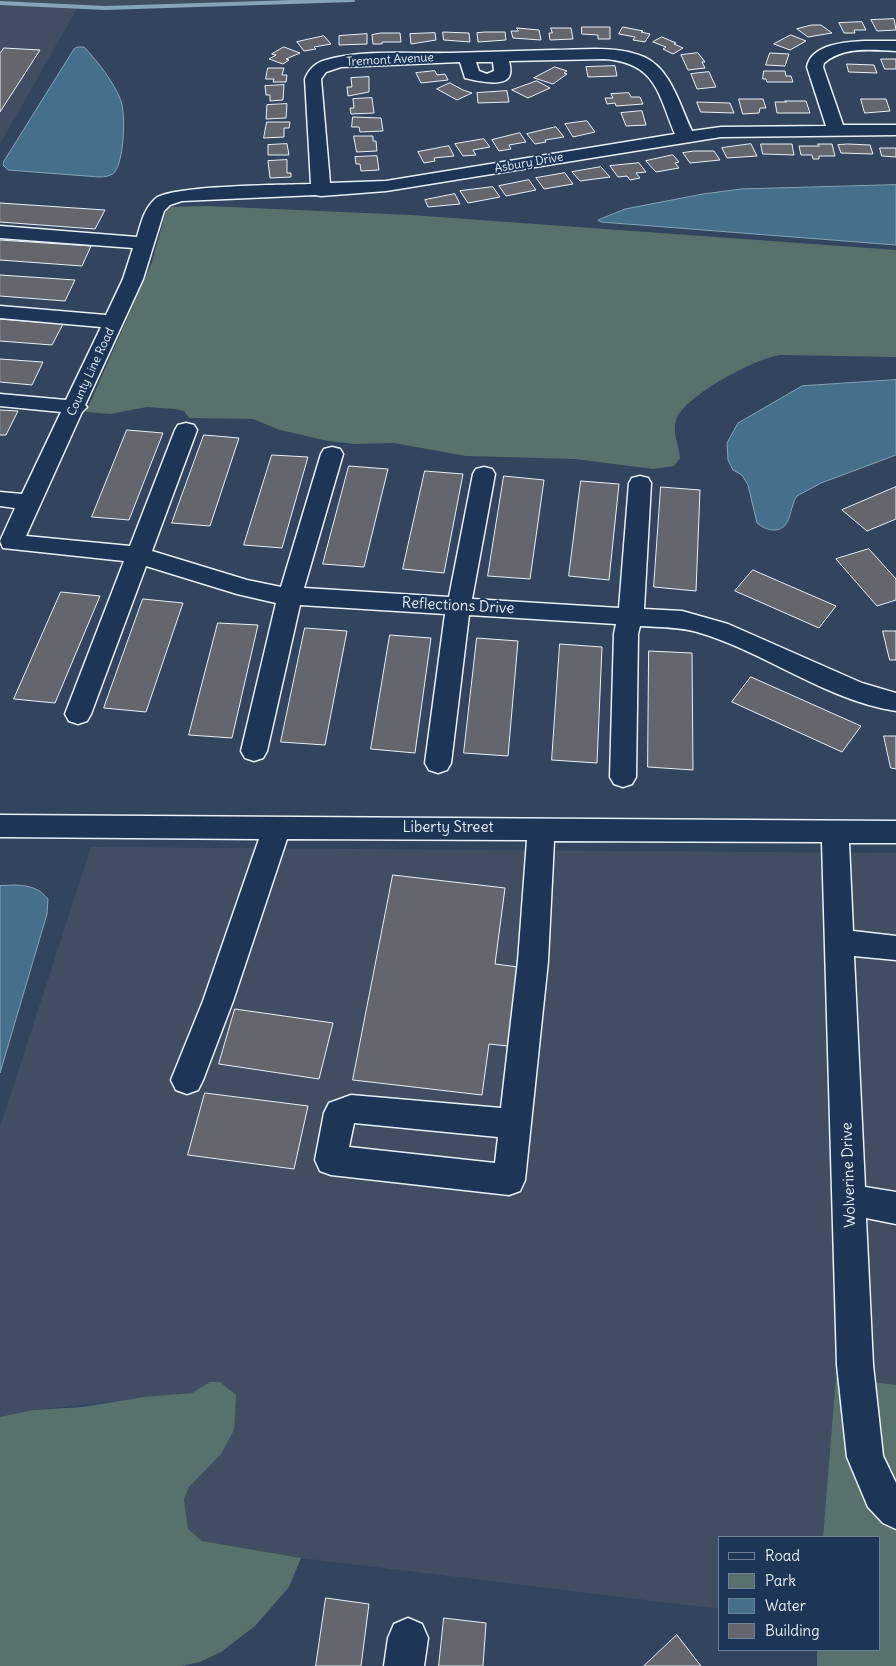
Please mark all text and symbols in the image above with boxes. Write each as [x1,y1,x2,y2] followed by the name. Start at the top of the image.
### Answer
[346,51,434,69] street label: Tremont Avenue
[493,150,565,176] street label: Asbury Drive
[64,326,118,418] street label: County Line Road
[401,594,515,618] street label: Reflections Drive
[402,819,494,837] street label: Liberty Street
[838,1122,860,1228] street label: Wolverine Drive
[718,1536,881,1651] legend
[765,1546,800,1565] text: Road
[765,1571,796,1590] text: Park
[765,1596,806,1615] text: Water
[765,1621,820,1640] text: Building

